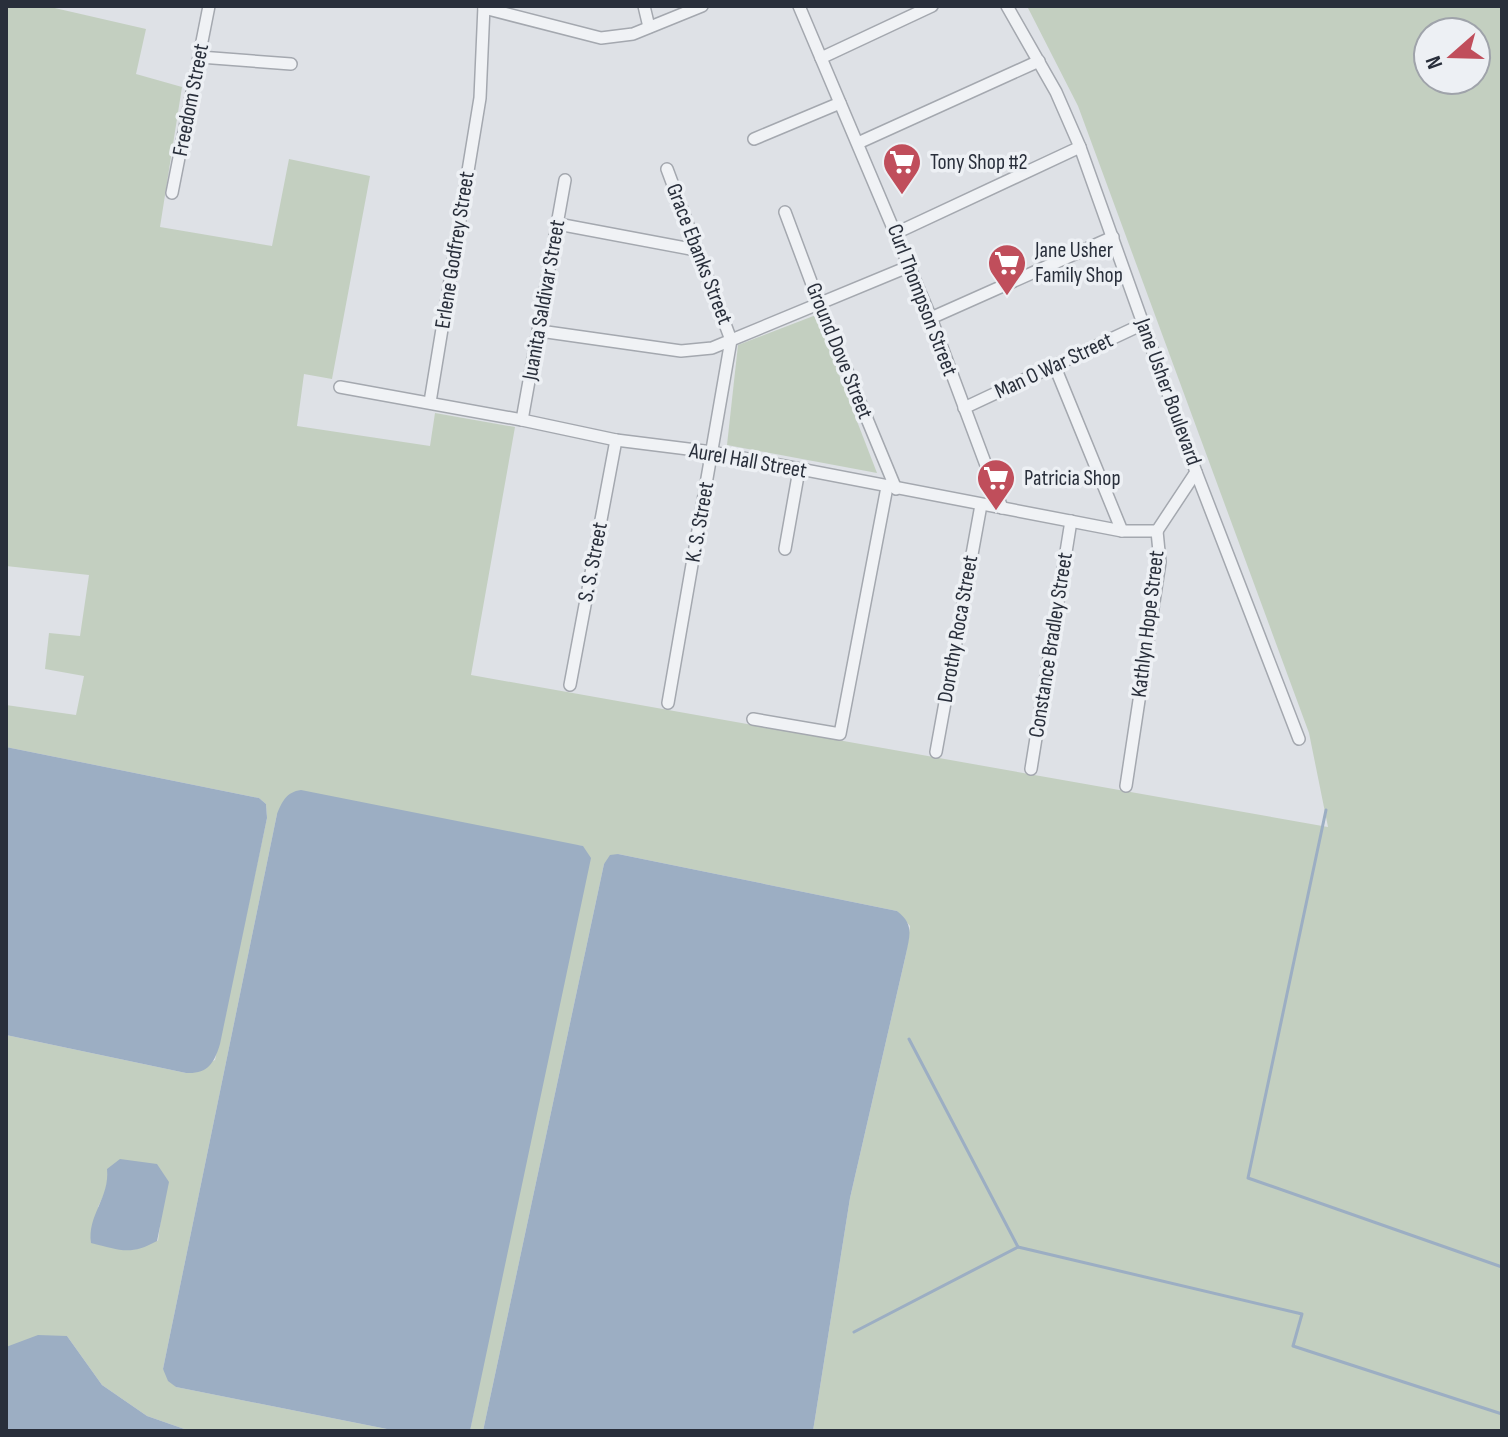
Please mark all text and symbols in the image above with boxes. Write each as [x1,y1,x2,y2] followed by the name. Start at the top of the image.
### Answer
[1412,16,1492,96] north arrow
[167,41,215,159] street label: Freedom Street
[1420,52,1449,72] text: N
[881,141,923,196] supermarket icon: Tony Shop #2
[930,149,1028,176] place label: Tony Shop #2
[429,169,481,331] street label: Erlene Godfrey Street
[660,180,738,328] street label: Grace Ebanks Street
[516,217,571,383] street label: Juanita Saldivar Street
[881,220,963,380] street label: Curl Thompson Street
[1034,237,1123,289] place label: Jane Usher Family Shop
[986,242,1028,297] supermarket icon: Jane Usher Family Shop
[799,279,879,423] street label: Ground Dove Street
[1129,314,1207,469] street label: Jane Usher Boulevard
[991,327,1118,405] street label: Man O War Street
[686,437,809,485] street label: Aurel Hall Street
[975,457,1017,512] supermarket icon: Patricia Shop
[1024,465,1121,492] place label: Patricia Shop
[680,479,720,564] street label: K. S. Street
[572,520,614,604] street label: S. S. Street
[1126,549,1170,699] street label: Kathlyn Hope Street
[1023,550,1079,739] street label: Constance Bradley Street
[932,553,984,705] street label: Dorothy Roca Street

